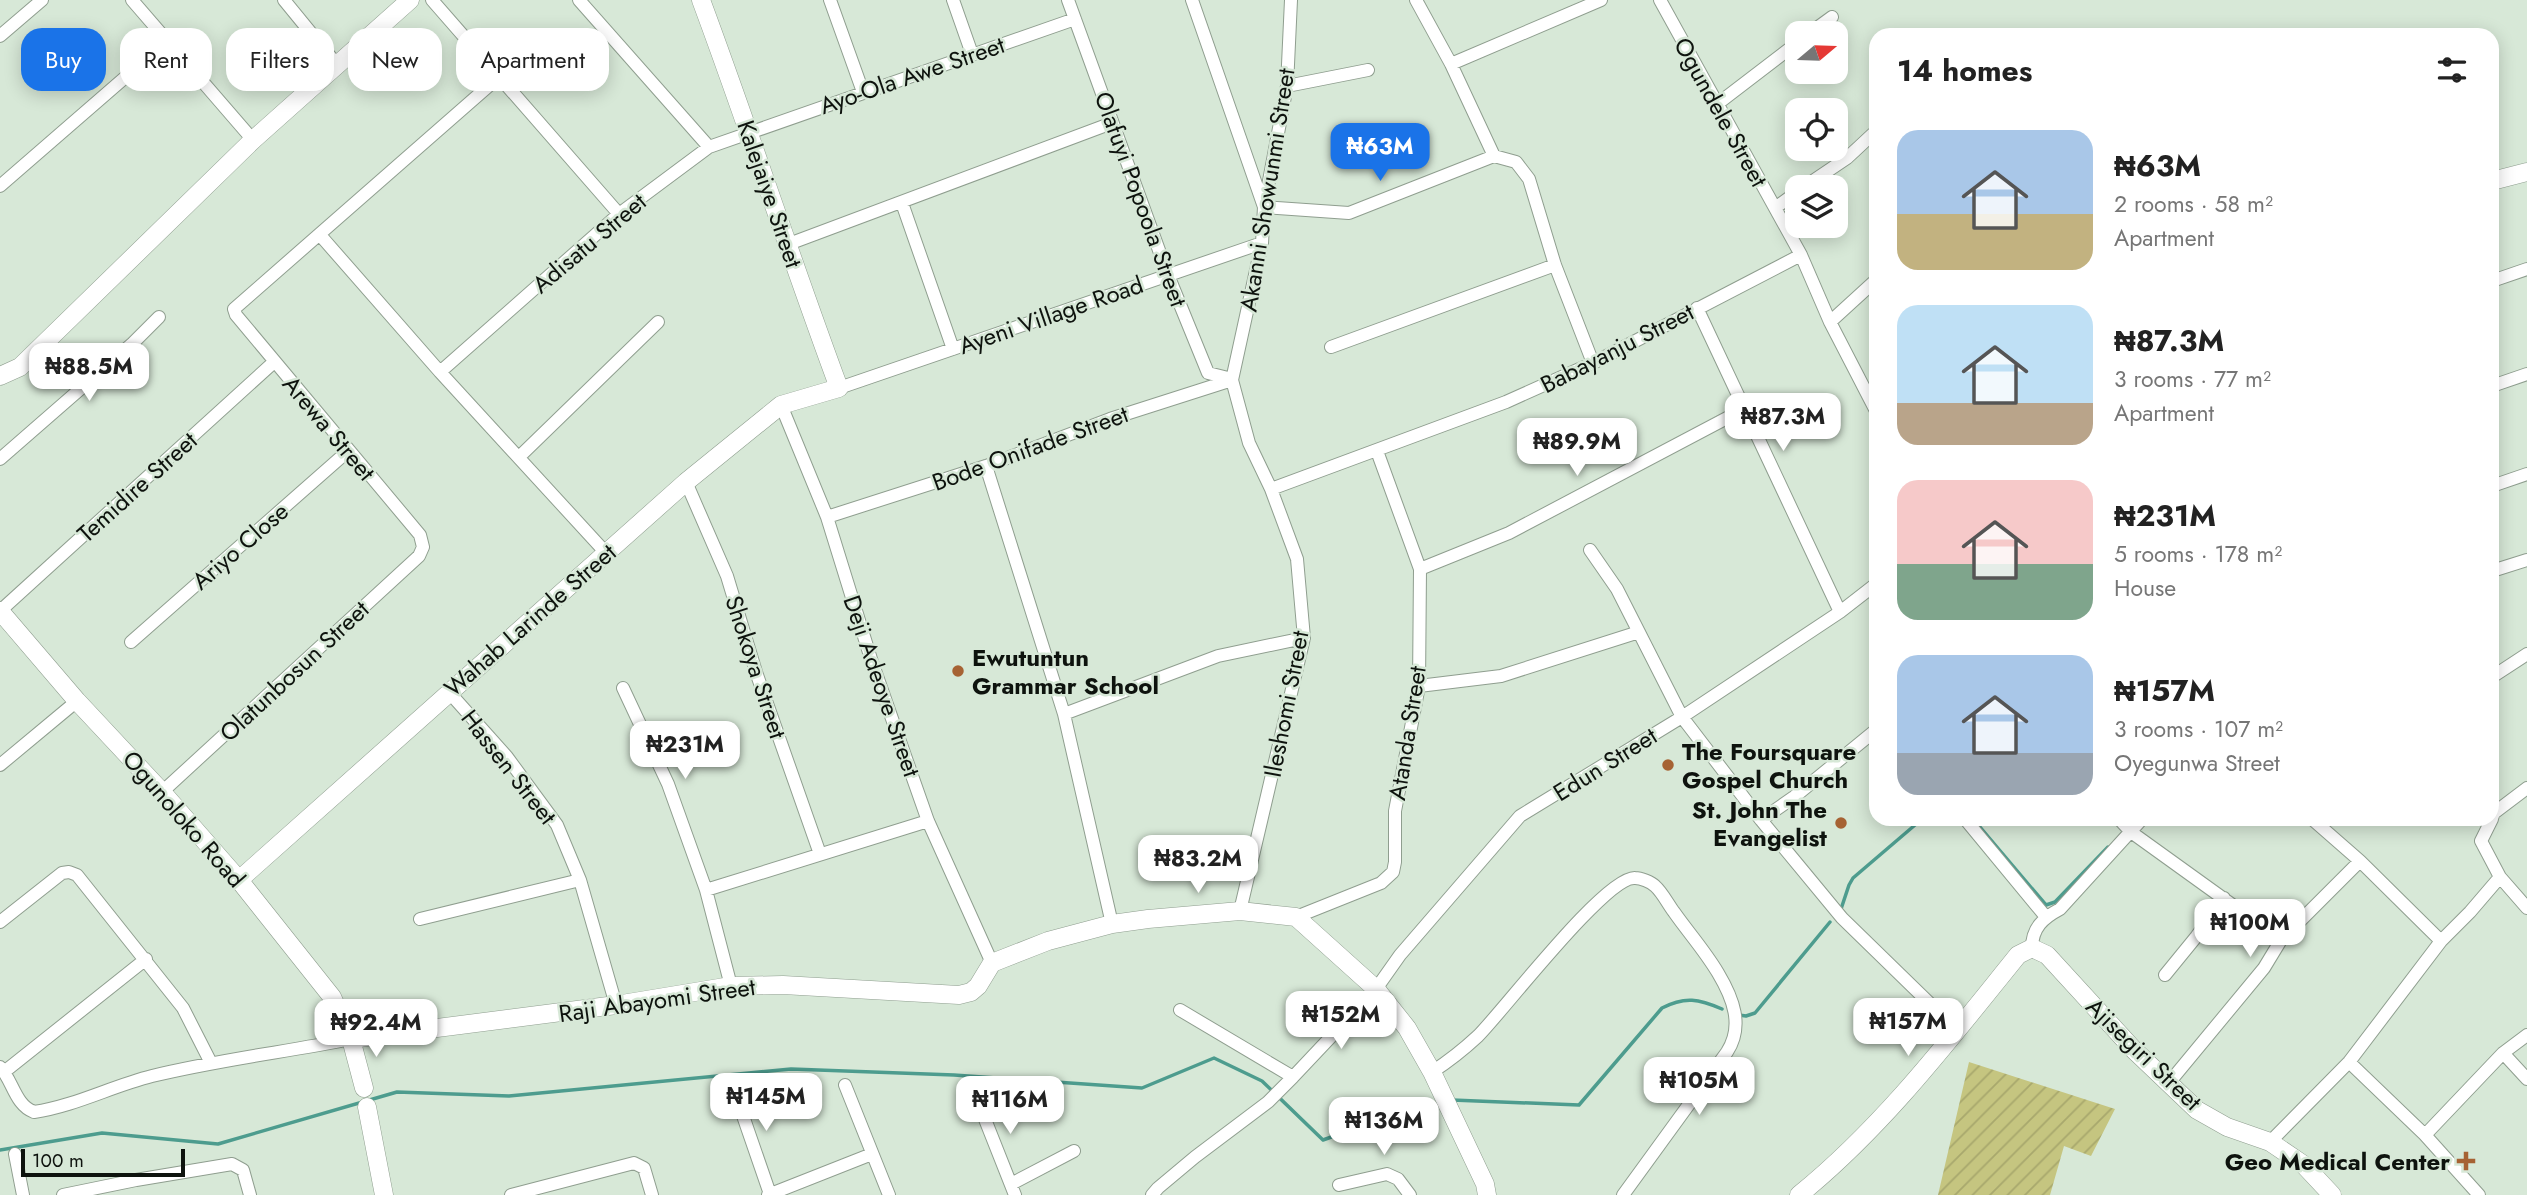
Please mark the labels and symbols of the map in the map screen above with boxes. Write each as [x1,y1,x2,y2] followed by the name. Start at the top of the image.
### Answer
[1785,21,1848,84] north arrow
[815,27,1009,123] street label: Ayo-Ola Awe Street
[1665,31,1777,193] street label: Ogundele Street
[1230,66,1304,314] street label: Akanni Showunmi Street
[1086,87,1196,312] street label: Olafuyi Popoola Street
[728,116,812,273] street label: Kalejaiye Street
[1339,124,1421,183] pin: ₦63M
[524,185,654,301] street label: Adisatu Street
[954,267,1148,363] street label: Ayeni Village Road
[1534,294,1700,402] street label: Babayanju Street
[32,344,146,403] pin: ₦88.5M
[274,368,384,488] street label: Arewa Street
[1726,393,1840,453] pin: ₦87.3M
[927,396,1133,500] street label: Bode Onifade Street
[1520,419,1634,478] pin: ₦89.9M
[69,423,205,550] street label: Temidire Street
[184,494,296,598] street label: Ariyo Close
[436,535,624,705] street label: Wahab Larinde Street
[716,591,796,743] street label: Shokoya Street
[835,591,930,782] street label: Deji Adeoye Street
[211,592,377,750] street label: Olatunbosun Street
[1255,628,1317,780] street label: Ileshomi Street
[972,640,1159,703] place label: Ewutuntun Grammar School
[950,663,966,679] marker: Ewutuntun Grammar School
[1379,663,1435,803] street label: Atanda Street
[453,702,565,832] street label: Hassen Street
[1546,718,1664,810] street label: Edun Street
[636,722,734,781] pin: ₦231M
[1682,734,1856,797] place label: The Foursquare Gospel Church
[114,743,254,895] street label: Ogunoloko Road
[1660,757,1676,773] marker: The Foursquare Gospel Church
[1692,792,1827,855] place label: St. John The Evangelist
[1833,815,1849,831] marker: St. John The Evangelist
[1141,836,1255,895] pin: ₦83.2M
[2201,900,2299,959] pin: ₦100M
[556,969,758,1031] street label: Raji Abayomi Street
[2078,990,2210,1118] street label: Ajisegiri Street
[1292,992,1390,1051] pin: ₦152M
[1859,998,1957,1058] pin: ₦157M
[319,1000,433,1059] pin: ₦92.4M
[1650,1058,1748,1117] pin: ₦105M
[717,1074,815,1133] pin: ₦145M
[961,1076,1059,1136] pin: ₦116M
[1335,1098,1433,1157] pin: ₦136M
[2225,1144,2450,1179] place label: Geo Medical Center
[21,1146,186,1178] scale bar
[2456,1151,2476,1171] marker: Geo Medical Center

